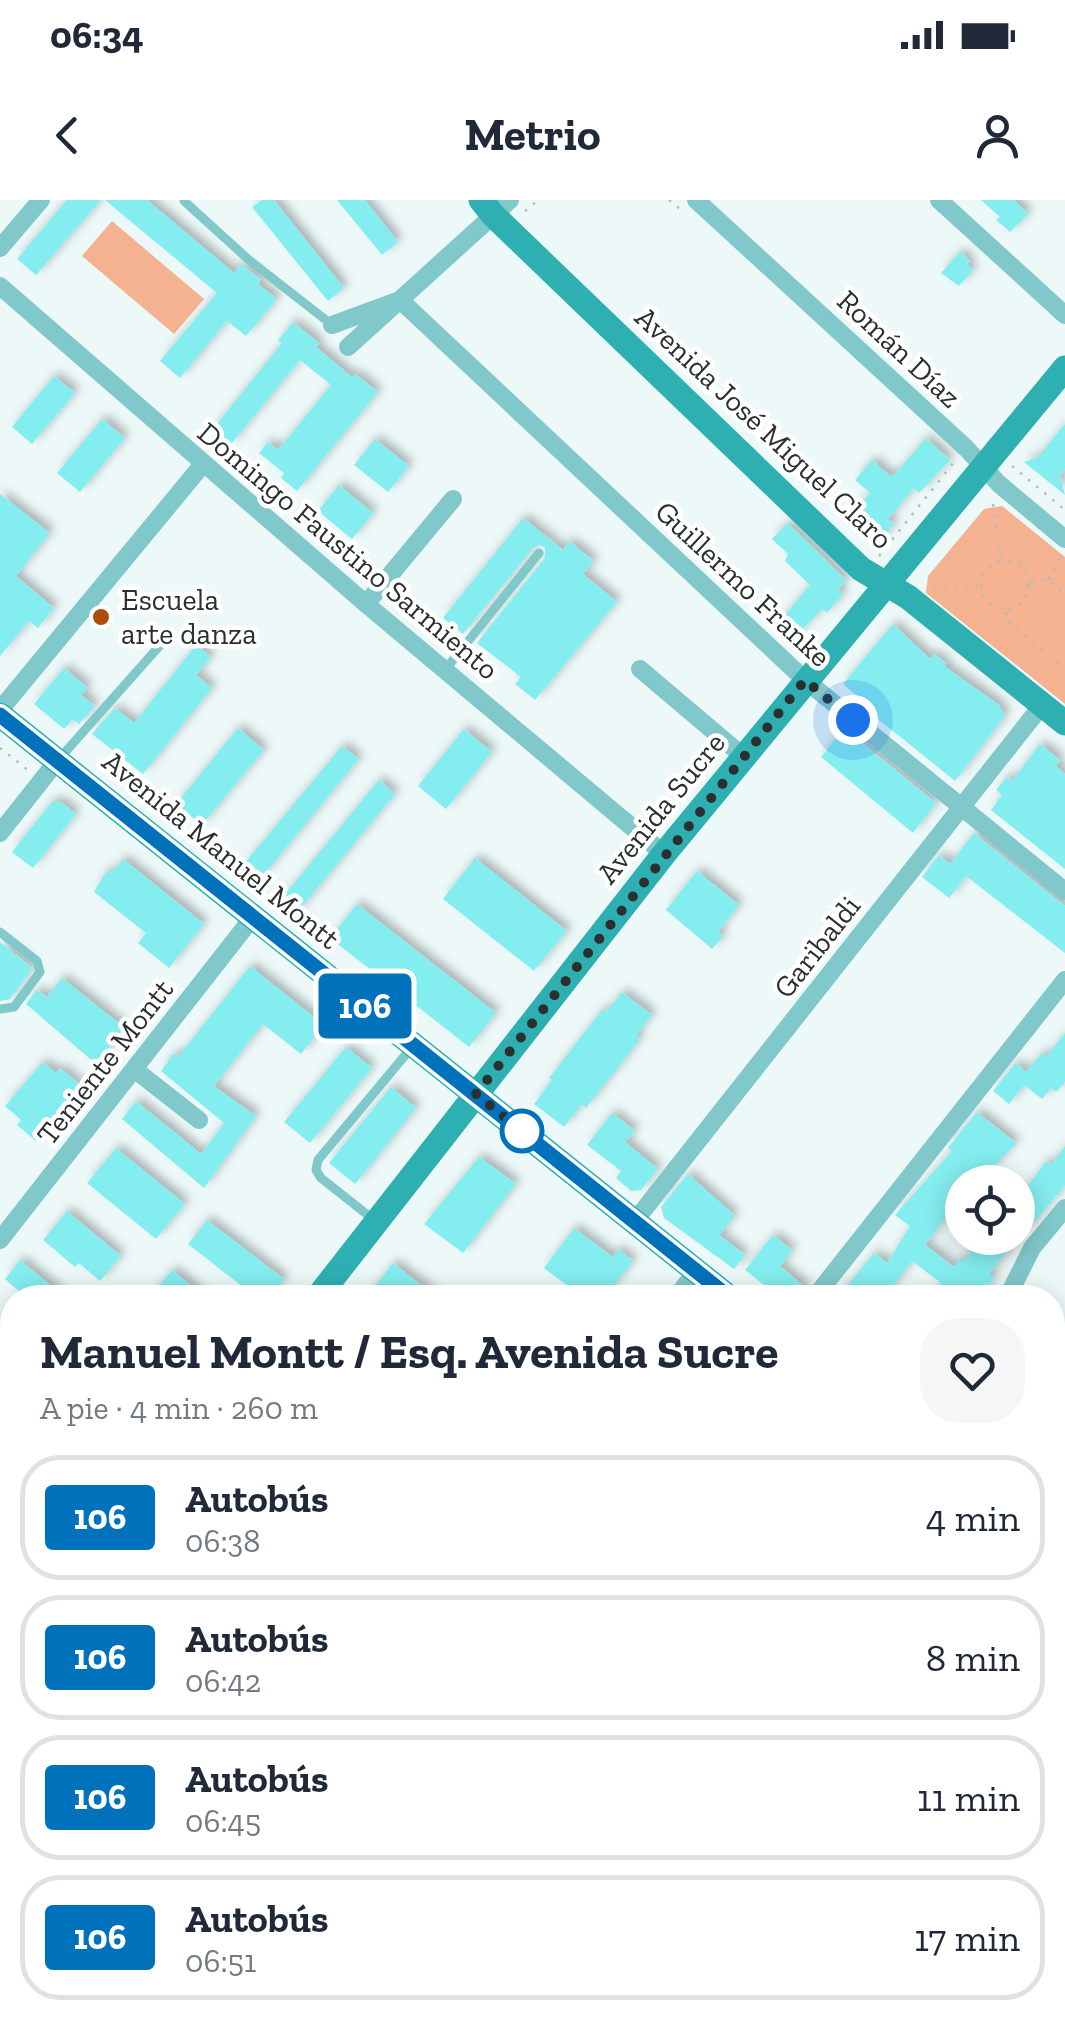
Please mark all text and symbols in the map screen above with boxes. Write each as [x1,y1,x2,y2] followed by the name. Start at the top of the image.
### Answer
[50,12,144,58] text: 06:34
[40,108,95,163] icon: back
[464,108,601,162] text: Metrio
[970,108,1025,163] icon: person
[830,283,968,415] street label: Román Díaz
[628,299,900,557] street label: Avenida José Miguel Claro
[190,415,506,687] street label: Domingo Faustino Sarmiento
[648,493,838,675] street label: Guillermo Franke
[121,582,257,652] place label: Escuela arte danza
[90,606,112,628] marker: Escuela arte danza
[828,695,878,745] your location
[589,725,733,891] street label: Avenida Sucre
[95,743,347,957] street label: Avenida Manuel Montt
[766,889,868,1005] street label: Garibaldi
[29,972,181,1152] street label: Teniente Montt
[308,974,422,1038] line badge: 106
[338,985,392,1027] text: 106
[501,1110,543,1152] unlabelled marker
[945,1165,1035,1255] map controls
[945,1165,1035,1255] button: locate
[920,1318,1025,1423] button: heart
[40,1323,779,1380] text: Manuel Montt / Esq. Avenida Sucre
[40,1389,318,1427] text: A pie · 4 min · 260 m
[185,1476,328,1522] text: Autobús
[926,1495,1020,1541] text: 4 min
[73,1496,127,1538] text: 106
[185,1522,260,1560] text: 06:38
[185,1616,328,1662] text: Autobús
[926,1635,1020,1681] text: 8 min
[73,1636,127,1678] text: 106
[185,1662,261,1700] text: 06:42
[185,1756,328,1802] text: Autobús
[917,1775,1020,1821] text: 11 min
[73,1776,127,1818] text: 106
[185,1802,261,1840] text: 06:45
[185,1896,328,1942] text: Autobús
[914,1915,1020,1961] text: 17 min
[73,1916,127,1958] text: 106
[185,1942,256,1980] text: 06:51

